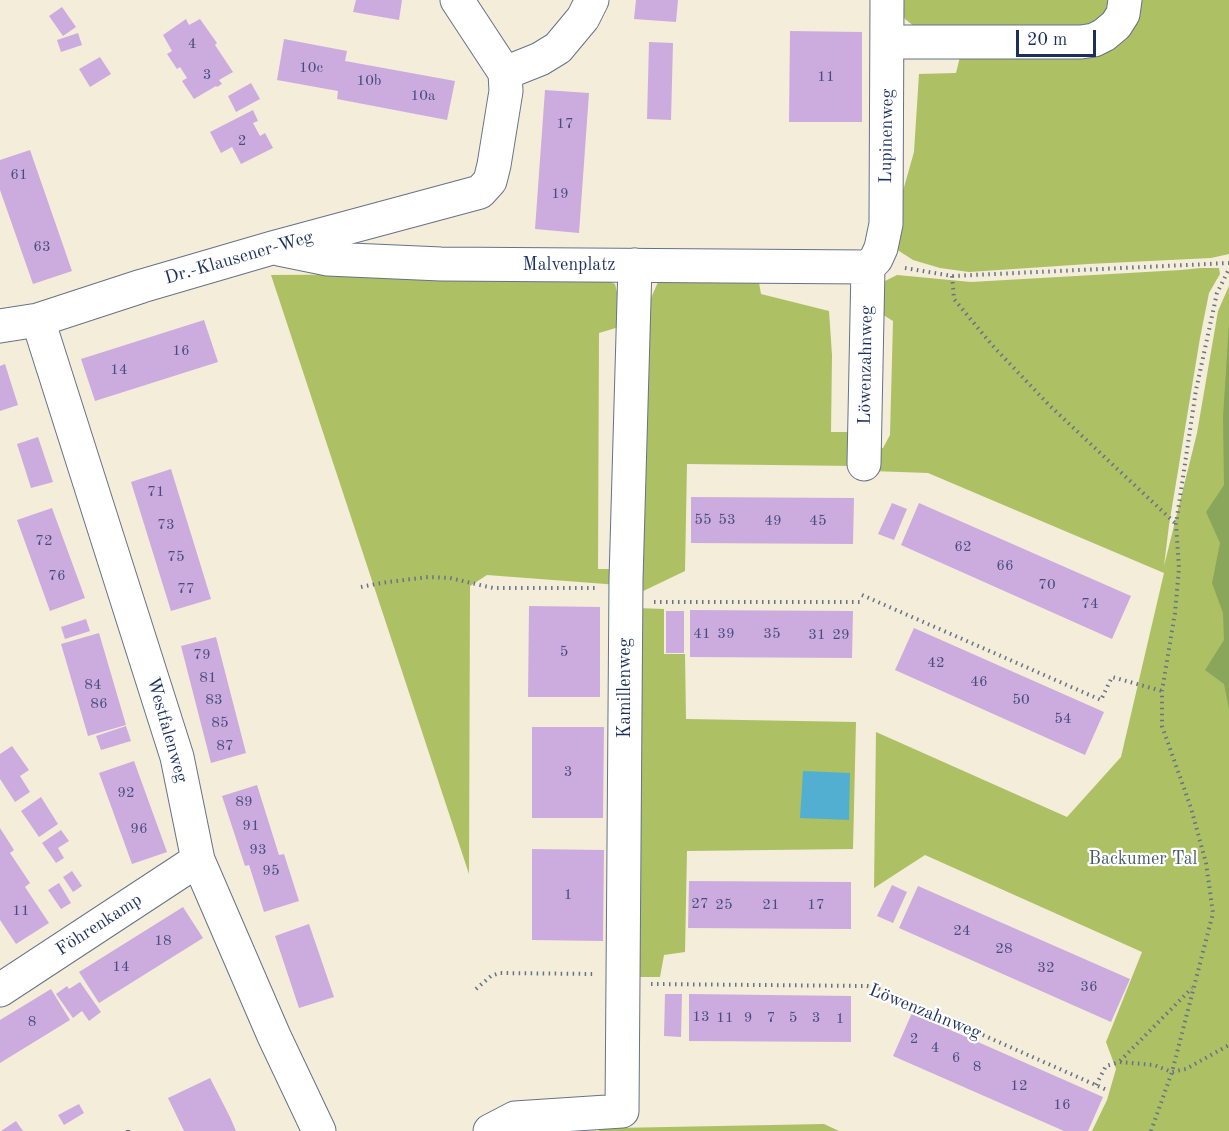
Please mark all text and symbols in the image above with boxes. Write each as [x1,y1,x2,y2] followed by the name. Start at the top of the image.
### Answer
[1019,18,1098,56] scale bar
[1027,31,1067,49] text: 20 m
[188,35,196,53] house number: 4
[299,59,323,77] house number: 10c
[203,66,211,84] house number: 3
[817,68,835,86] house number: 11
[356,72,382,90] house number: 10b
[411,87,435,105] house number: 10a
[875,88,899,184] street label: Lupinenweg
[556,115,574,133] house number: 17
[238,132,246,150] house number: 2
[10,166,28,184] house number: 61
[551,185,569,203] house number: 19
[162,226,316,290] street label: Dr.-Klausener-Weg
[33,238,51,256] house number: 63
[523,254,615,276] street label: Malvenplatz
[854,305,878,425] street label: Löwenzahnweg
[172,342,190,360] house number: 16
[110,361,128,379] house number: 14
[147,483,165,501] house number: 71
[694,511,712,529] house number: 55
[718,511,736,529] house number: 53
[764,512,782,530] house number: 49
[809,512,827,530] house number: 45
[157,516,175,534] house number: 73
[35,532,53,550] house number: 72
[954,538,972,556] house number: 62
[167,548,185,566] house number: 75
[996,557,1014,575] house number: 66
[48,567,66,585] house number: 76
[1038,576,1056,594] house number: 70
[177,580,195,598] house number: 77
[1081,595,1099,613] house number: 74
[693,625,711,643] house number: 41
[717,625,735,643] house number: 39
[763,625,781,643] house number: 35
[808,626,826,644] house number: 31
[832,626,850,644] house number: 29
[614,638,636,738] street label: Kamillenweg
[560,643,568,661] house number: 5
[193,646,211,664] house number: 79
[927,654,945,672] house number: 42
[199,669,217,687] house number: 81
[970,673,988,691] house number: 46
[142,675,192,785] street label: Westfalenweg
[84,676,102,694] house number: 84
[205,691,223,709] house number: 83
[1012,691,1030,709] house number: 50
[90,695,108,713] house number: 86
[1054,710,1072,728] house number: 54
[211,714,229,732] house number: 85
[216,737,234,755] house number: 87
[564,763,572,781] house number: 3
[117,784,135,802] house number: 92
[235,793,253,811] house number: 89
[242,817,260,835] house number: 91
[130,820,148,838] house number: 96
[249,841,267,859] house number: 93
[1089,848,1197,870] park label: Backumer Tal
[262,862,280,880] house number: 95
[564,886,572,904] house number: 1
[52,889,146,961] street label: Föhrenkamp
[691,895,709,913] house number: 27
[715,896,733,914] house number: 25
[762,896,780,914] house number: 21
[807,896,825,914] house number: 17
[12,902,30,920] house number: 11
[953,922,971,940] house number: 24
[154,932,172,950] house number: 18
[995,940,1013,958] house number: 28
[112,958,130,976] house number: 14
[1037,959,1055,977] house number: 32
[1080,978,1098,996] house number: 36
[866,980,984,1044] street label: Löwenzahnweg
[692,1008,710,1026] house number: 13
[716,1009,734,1027] house number: 11
[744,1009,752,1027] house number: 9
[767,1009,775,1027] house number: 7
[789,1009,797,1027] house number: 5
[812,1009,820,1027] house number: 3
[836,1010,844,1028] house number: 1
[28,1013,36,1031] house number: 8
[910,1030,918,1048] house number: 2
[931,1039,939,1057] house number: 4
[952,1049,960,1067] house number: 6
[973,1058,981,1076] house number: 8
[1010,1077,1028,1095] house number: 12
[1053,1096,1071,1114] house number: 16

